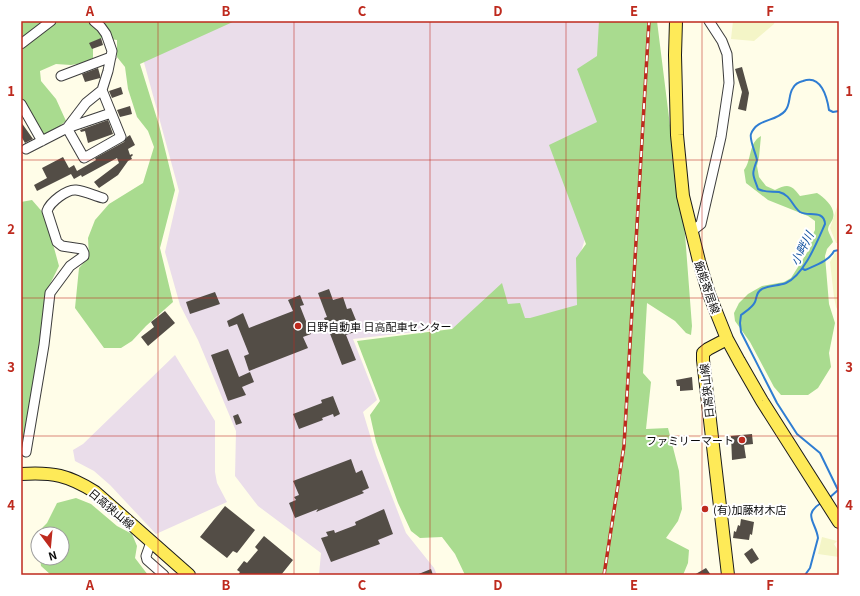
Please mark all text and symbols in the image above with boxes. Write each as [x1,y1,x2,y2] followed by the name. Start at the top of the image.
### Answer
[85,1,95,20] text: A
[222,1,231,20] text: B
[358,1,367,20] text: C
[493,1,503,20] text: D
[630,1,638,20] text: E
[766,1,774,20] text: F
[7,81,15,100] text: 1
[845,81,853,100] text: 1
[7,219,15,238] text: 2
[845,219,853,238] text: 2
[785,226,818,268] water label: 小畔川
[691,258,725,316] street label: 飯能寄居線
[306,318,451,334] place label: 日野自動車 日高配車センター
[293,321,303,331] marker: 日野自動車 日高配車センター
[7,357,15,376] text: 3
[845,357,853,376] text: 3
[695,363,717,419] street label: 日高狭山線
[646,432,734,448] place label: ファミリーマート
[737,435,747,445] marker: ファミリーマート
[86,484,138,532] street label: 日高狭山線
[7,495,15,514] text: 4
[845,495,853,514] text: 4
[713,501,786,517] place label: (有)加藤材木店
[700,504,710,514] marker: (有)加藤材木店
[30,526,70,566] north arrow
[47,548,59,565] text: N
[85,575,95,594] text: A
[222,575,231,594] text: B
[358,575,367,594] text: C
[493,575,503,594] text: D
[630,575,638,594] text: E
[766,575,774,594] text: F

